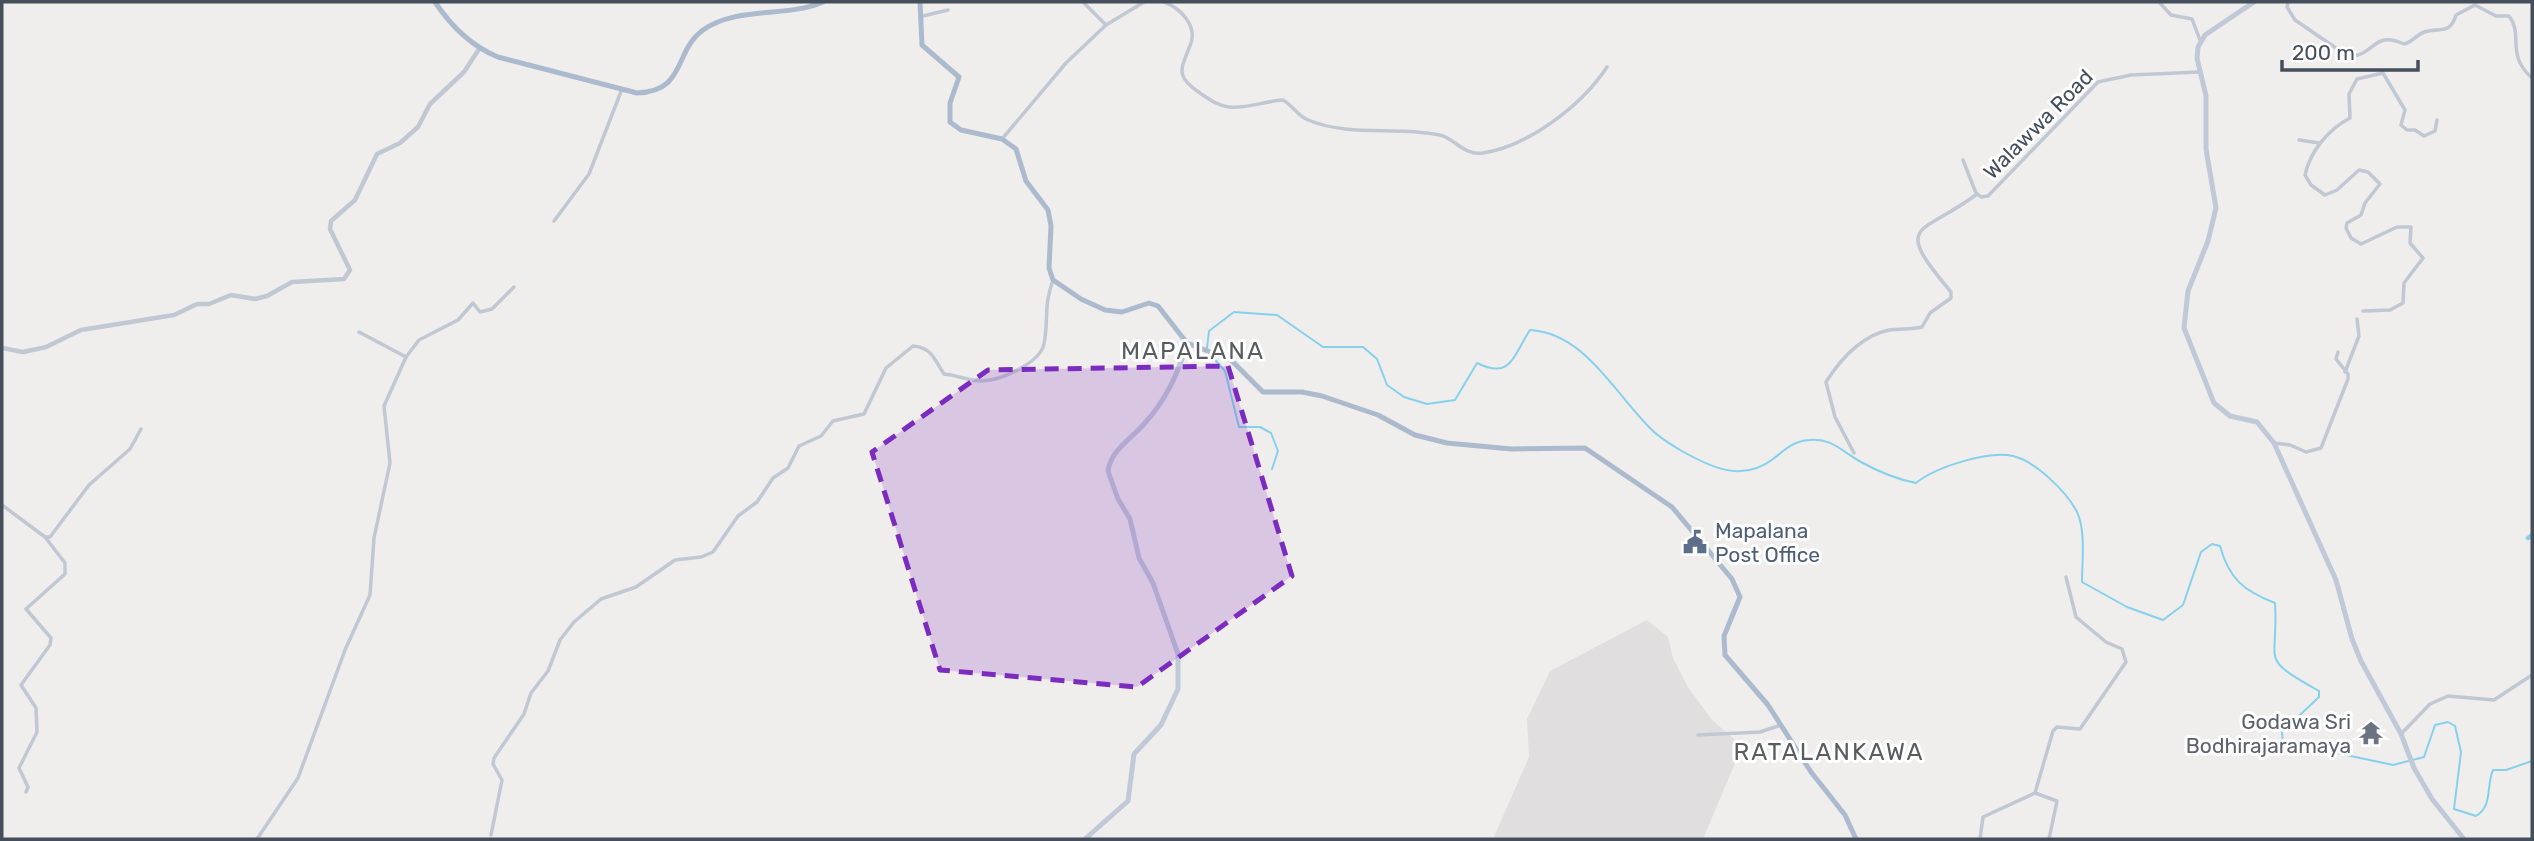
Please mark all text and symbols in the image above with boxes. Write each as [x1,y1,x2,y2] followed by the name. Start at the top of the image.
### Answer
[2282,28,2418,72] scale bar
[2292,40,2355,65] text: 200 m
[1978,64,2098,184] street label: Walawwa Road
[1121,337,1265,365] district label: MAPALANA
[1715,518,1820,567] place label: Mapalana Post Office
[1681,528,1709,556] public building icon: Mapalana Post Office
[2186,709,2351,758] place label: Godawa Sri Bodhirajaramaya
[2357,719,2385,747] temple icon: Godawa Sri Bodhirajaramaya
[1733,738,1925,766] district label: RATALANKAWA

